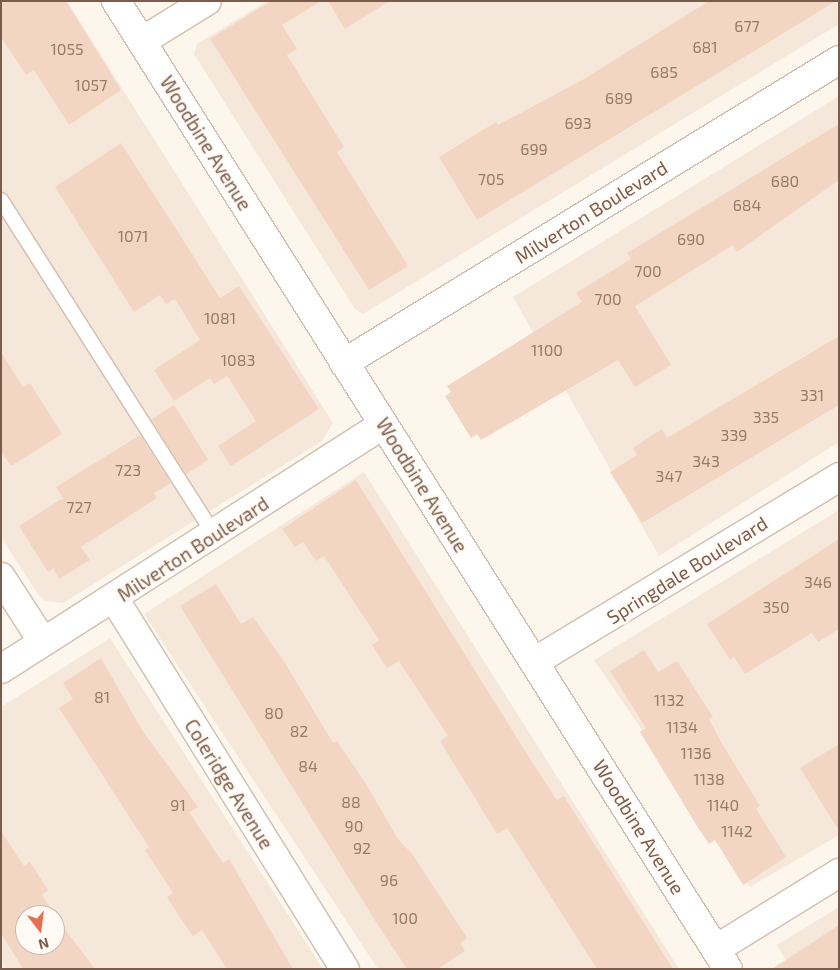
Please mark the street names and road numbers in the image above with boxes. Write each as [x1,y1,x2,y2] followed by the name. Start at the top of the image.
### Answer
[155,71,257,215] street label: Woodbine Avenue
[511,156,671,268] street label: Milverton Boulevard
[371,413,473,557] street label: Woodbine Avenue
[113,492,273,606] street label: Milverton Boulevard
[603,511,771,629] street label: Springdale Boulevard
[180,715,278,853] street label: Coleridge Avenue
[588,755,690,899] street label: Woodbine Avenue

